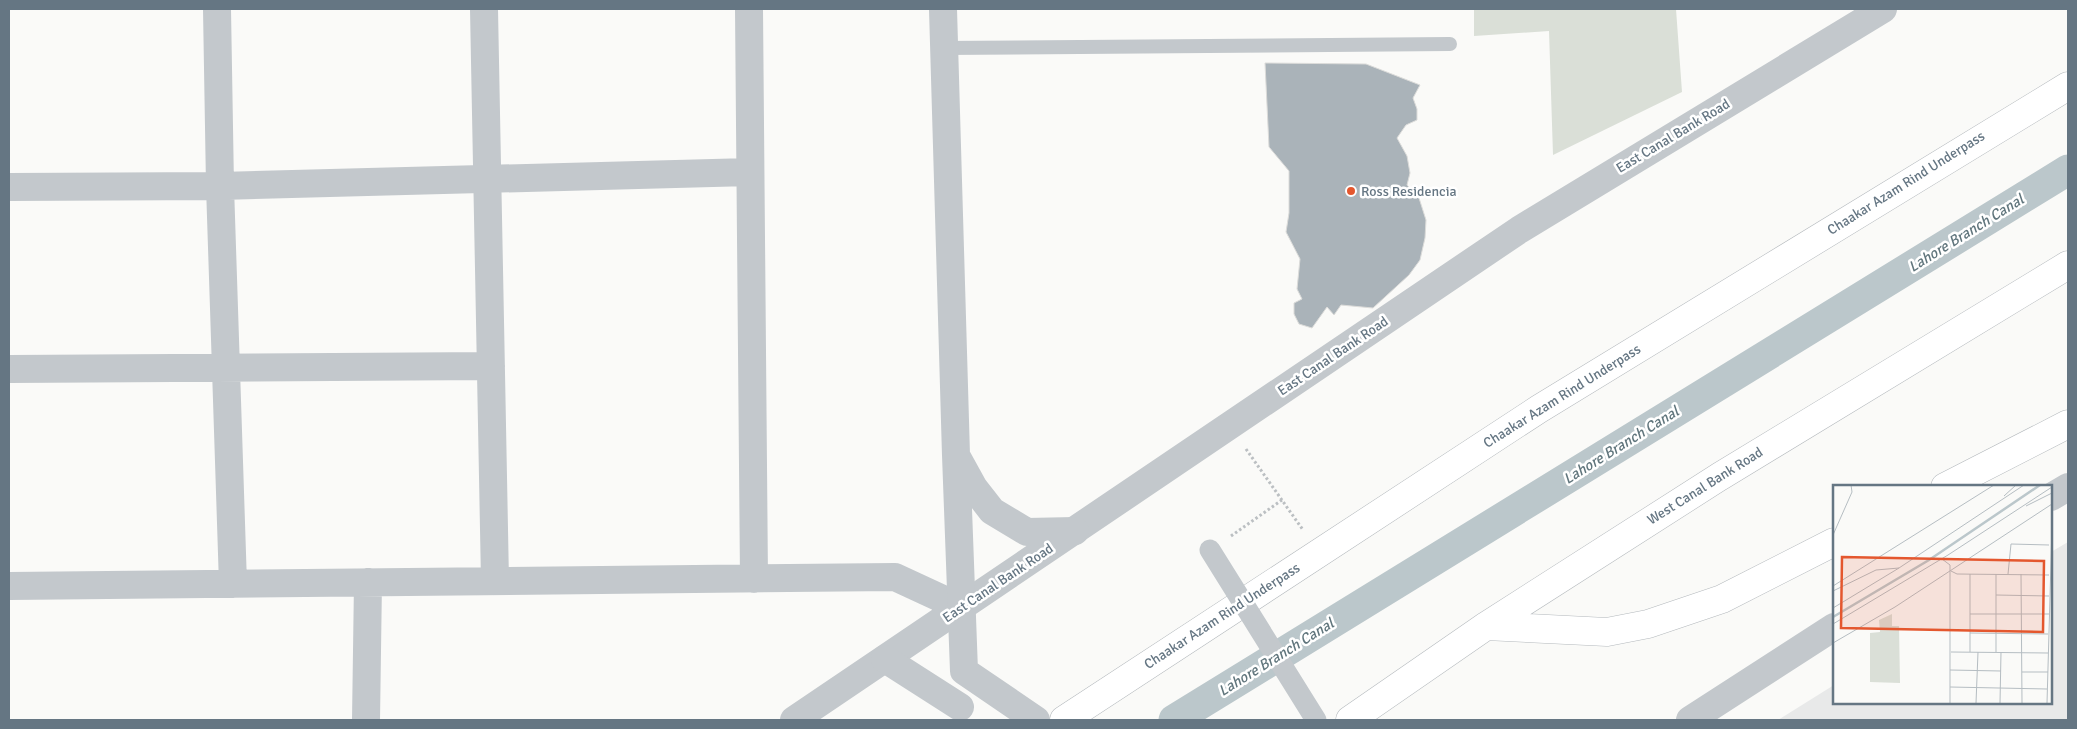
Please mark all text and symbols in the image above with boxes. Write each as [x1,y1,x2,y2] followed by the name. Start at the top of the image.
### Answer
[1613,95,1733,177] street label: East Canal Bank Road
[1824,127,1988,239] street label: Chaakar Azam Rind Underpass
[1361,183,1457,200] place label: Ross Residencia
[1345,185,1357,197] marker: Ross Residencia
[1905,189,2028,276] water label: Lahore Branch Canal
[1274,313,1392,399] street label: East Canal Bank Road
[1480,340,1644,452] street label: Chaakar Azam Rind Underpass
[1560,401,1683,488] water label: Lahore Branch Canal
[1644,444,1766,528] street label: West Canal Bank Road
[1833,485,2052,704] inset map
[939,540,1057,626] street label: East Canal Bank Road
[1141,559,1303,673] street label: Chaakar Azam Rind Underpass
[1215,613,1338,700] water label: Lahore Branch Canal

